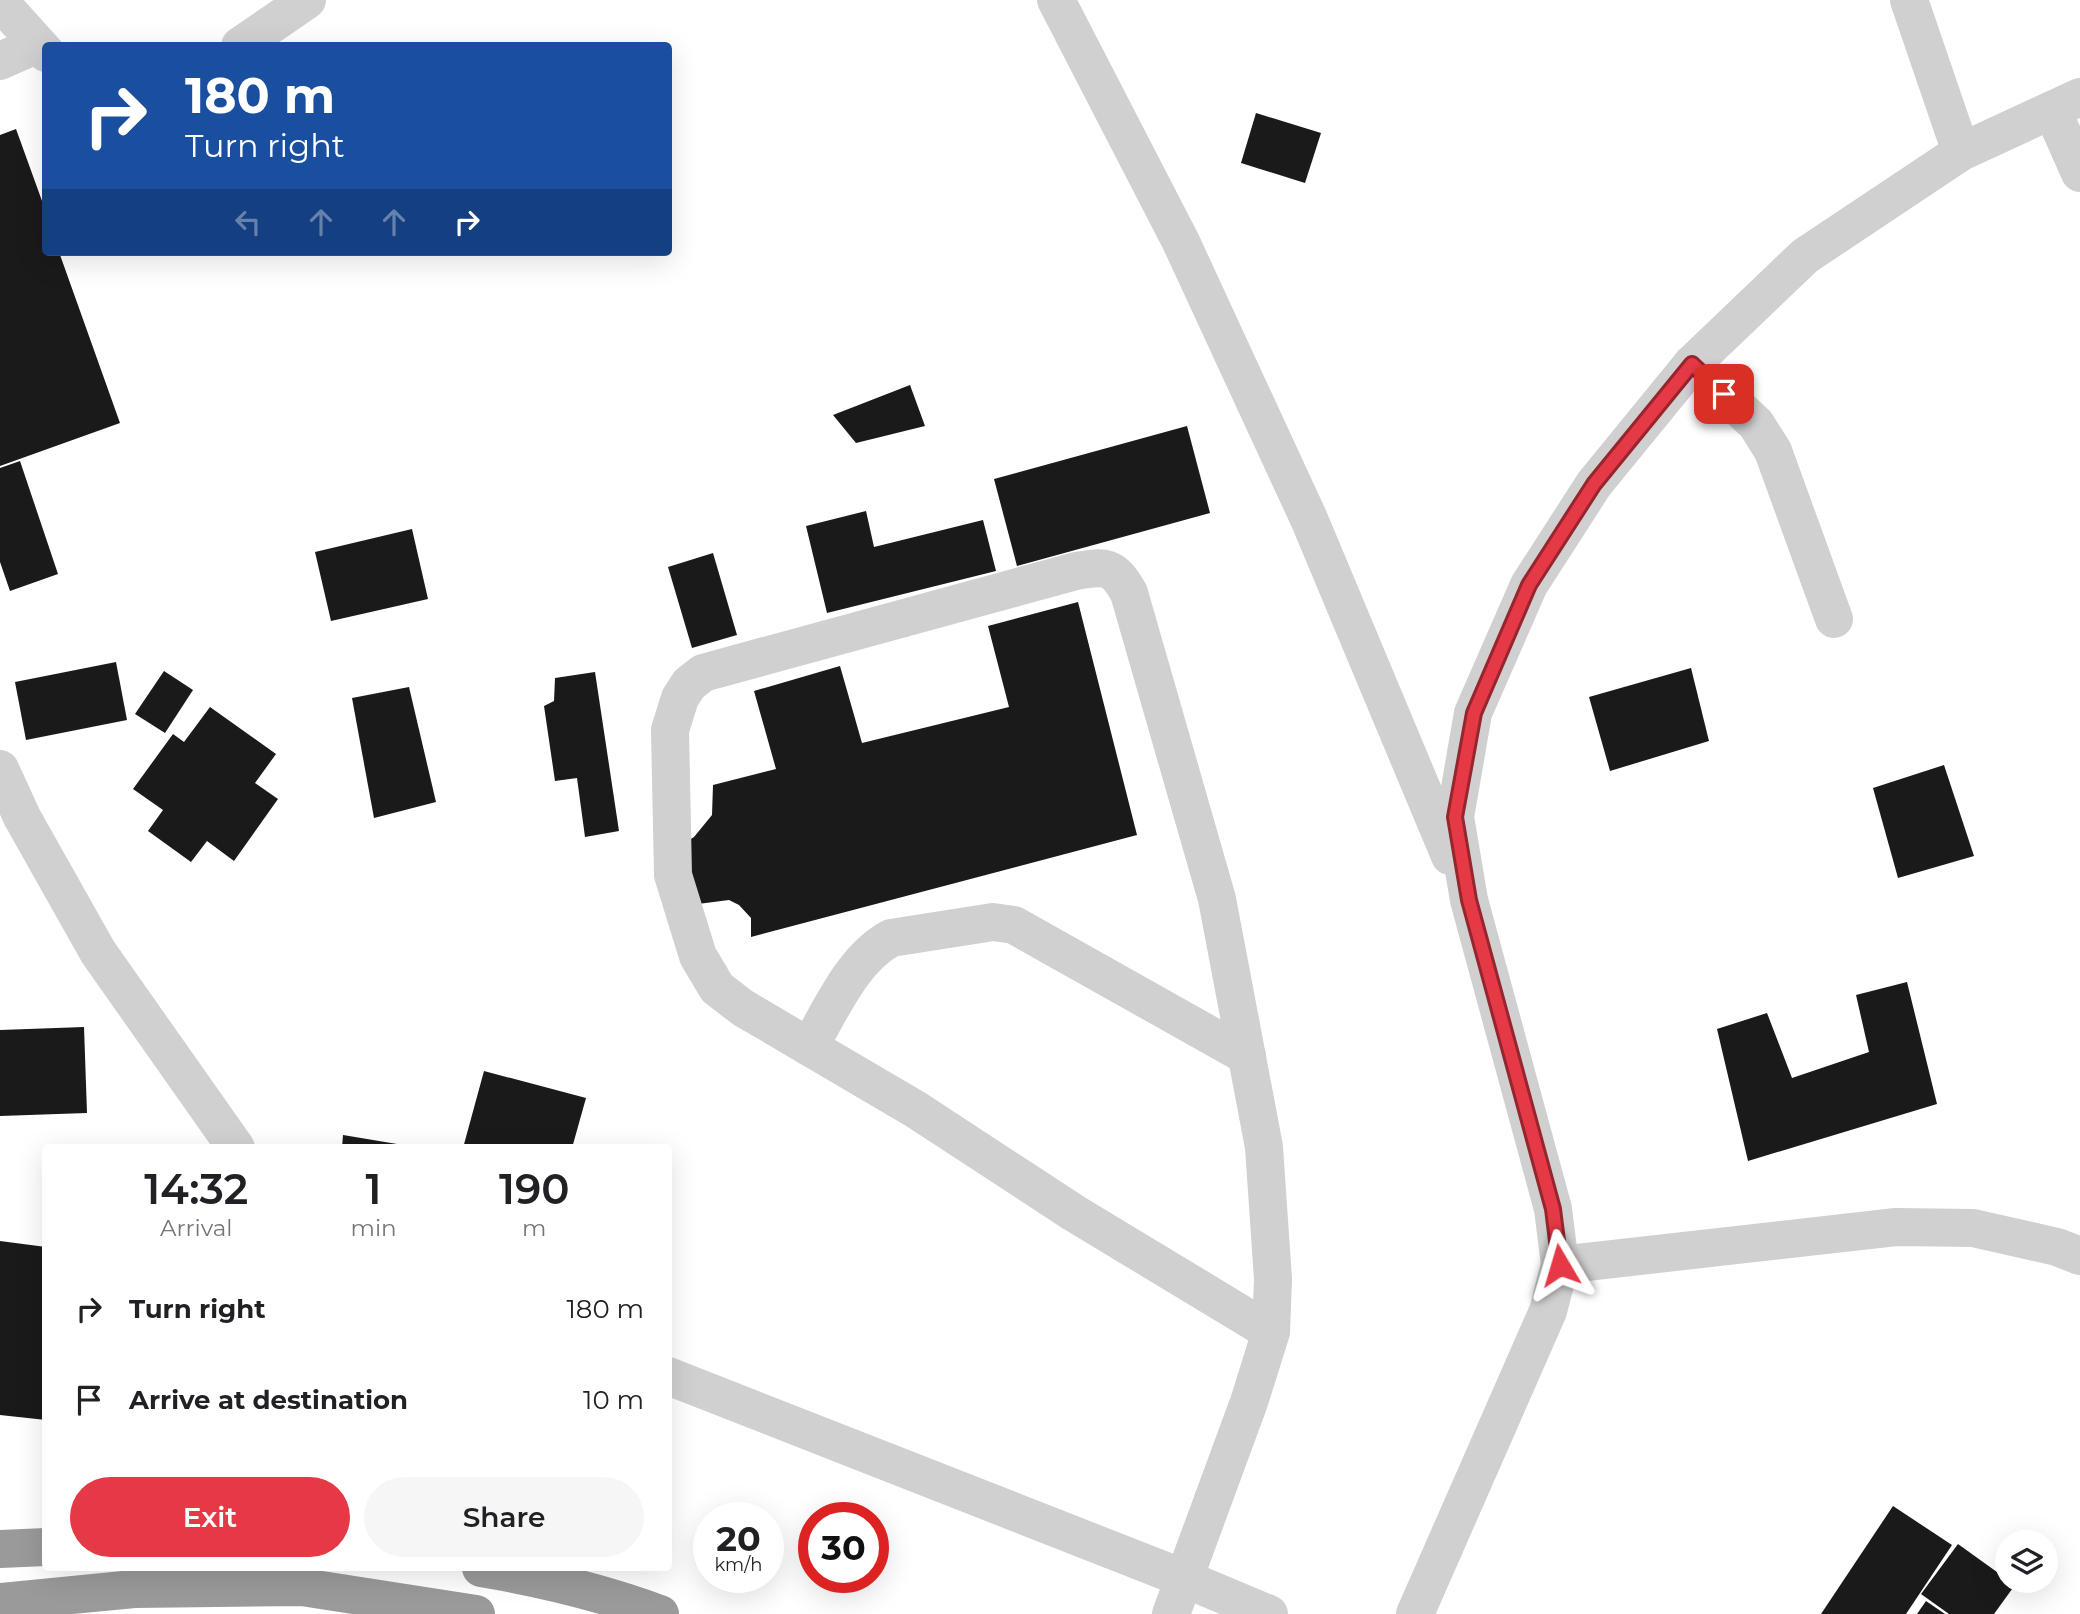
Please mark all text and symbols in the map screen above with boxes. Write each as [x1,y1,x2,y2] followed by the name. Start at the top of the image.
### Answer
[185,66,335,125] text: 180 m
[70,70,161,161] icon: right
[185,126,345,165] text: Turn right
[229,203,267,241] icon: left
[302,203,340,241] icon: ahead
[375,203,413,241] icon: ahead
[448,203,486,241] icon: right
[1694,364,1754,424] pin
[1705,375,1743,413] icon: arrive
[144,1163,248,1215] text: 14:32
[366,1163,382,1215] text: 1
[499,1163,570,1215] text: 190
[160,1214,233,1242] text: Arrival
[350,1214,397,1242] text: min
[522,1214,546,1242] text: m
[1523,1228,1597,1302] position arrow
[70,1290,108,1328] icon: right
[129,1293,265,1325] text: Turn right
[566,1293,644,1325] text: 180 m
[70,1381,108,1419] icon: arrive
[129,1384,408,1416] text: Arrive at destination
[583,1384,644,1416] text: 10 m
[70,1477,350,1557] button: Exit
[364,1477,644,1557] button: Share
[798,1502,889,1593] speed limit sign: 30
[716,1517,761,1560] text: 20
[1995,1530,2058,1593] map controls
[1995,1530,2058,1593] button: layers
[714,1554,763,1576] text: km/h

